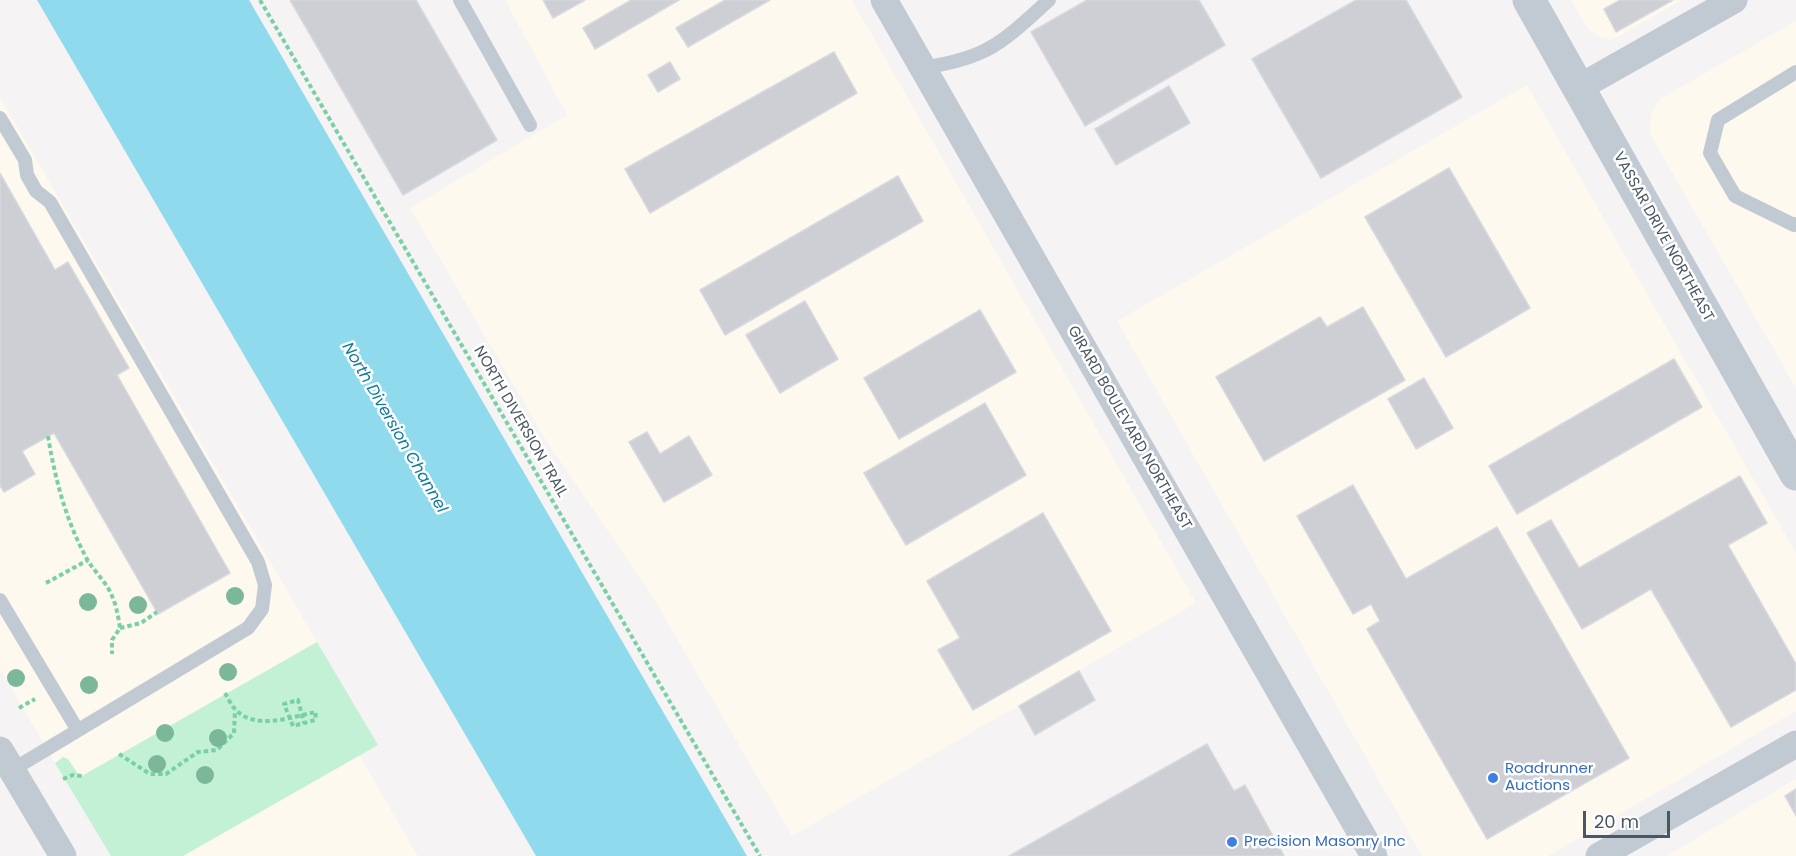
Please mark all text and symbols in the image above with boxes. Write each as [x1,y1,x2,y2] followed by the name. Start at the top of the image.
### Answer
[1609,149,1717,325] street label: VASSAR DRIVE NORTHEAST
[1063,323,1195,533] street label: GIRARD BOULEVARD NORTHEAST
[337,339,451,517] water label: North Diversion Channel
[469,343,571,501] street label: NORTH DIVERSION TRAIL
[1505,760,1593,795] place label: Roadrunner Auctions
[1486,771,1500,785] marker: Roadrunner Auctions
[1586,799,1673,837] scale bar
[1594,809,1639,834] text: 20 m
[1244,833,1406,851] place label: Precision Masonry Inc
[1225,835,1239,849] marker: Precision Masonry Inc

